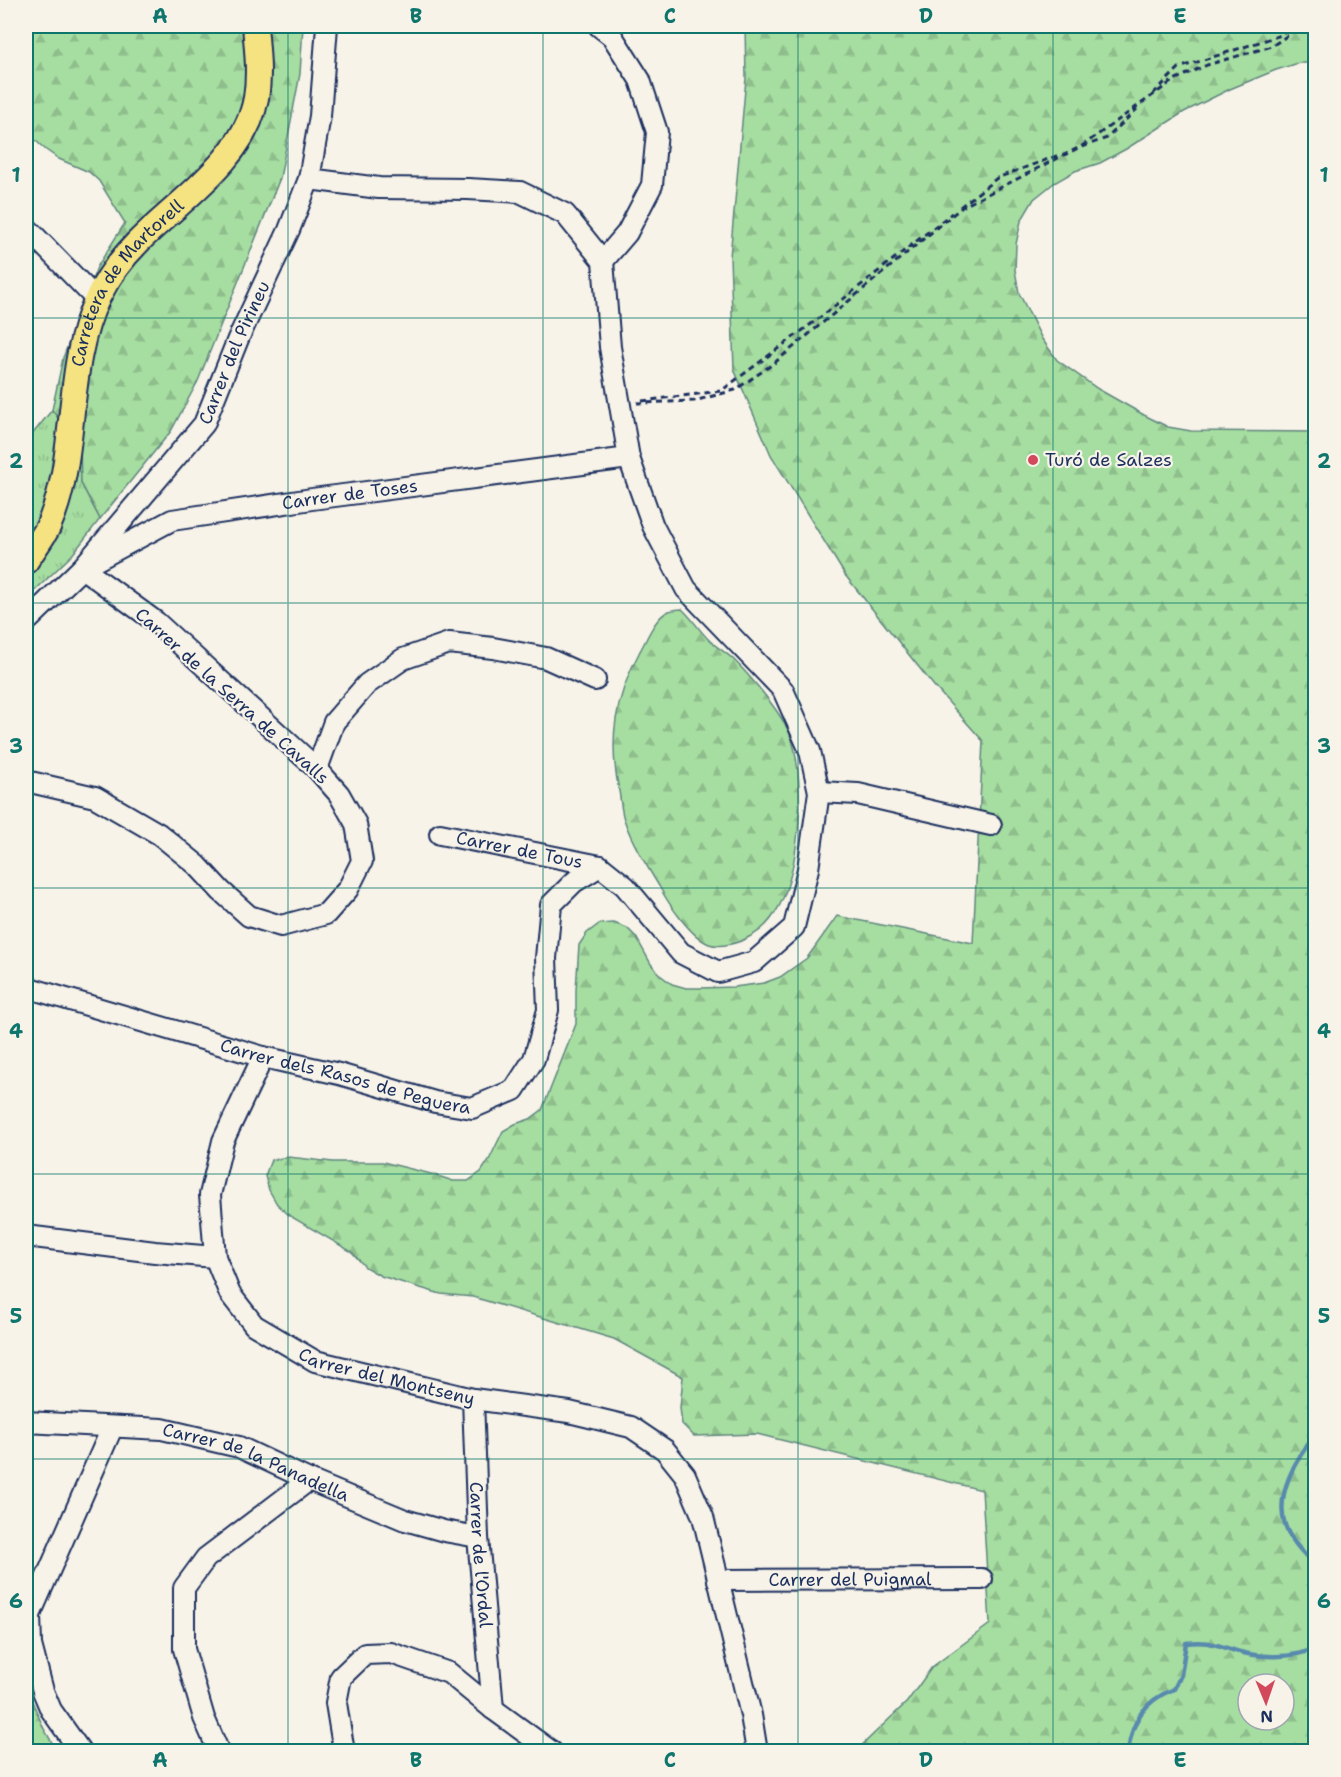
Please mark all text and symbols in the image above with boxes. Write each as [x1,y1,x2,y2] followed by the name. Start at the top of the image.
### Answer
[152,3,168,29] text: A
[410,3,422,29] text: B
[664,3,676,29] text: C
[919,3,933,29] text: D
[1173,3,1187,29] text: E
[11,162,21,188] text: 1
[1319,162,1329,188] text: 1
[66,194,190,368] street label: Carretera de Martorell
[193,277,276,428] street label: Carrer del Pirineu
[9,448,23,474] text: 2
[1045,448,1172,472] place label: Turó de Salzes
[1317,448,1331,474] text: 2
[1026,453,1040,467] marker: Turó de Salzes
[280,473,419,515] street label: Carrer de Toses
[130,602,334,790] street label: Carrer de la Serra de Cavalls
[9,733,23,759] text: 3
[1317,733,1331,759] text: 3
[454,826,585,874] street label: Carrer de Tous
[9,1018,23,1044] text: 4
[1317,1018,1331,1044] text: 4
[217,1033,472,1120] street label: Carrer dels Rasos de Peguera
[10,1303,22,1329] text: 5
[1318,1303,1330,1329] text: 5
[294,1342,477,1411] street label: Carrer del Montseny
[160,1417,353,1507] street label: Carrer de la Panadella
[464,1481,498,1629] street label: Carrer de l'Ordal
[768,1567,932,1592] street label: Carrer del Puigmal
[9,1588,23,1614] text: 6
[1317,1588,1331,1614] text: 6
[1236,1672,1296,1732] north arrow
[1260,1706,1273,1727] text: N
[152,1747,168,1773] text: A
[410,1747,422,1773] text: B
[664,1747,676,1773] text: C
[919,1747,933,1773] text: D
[1173,1747,1187,1773] text: E

